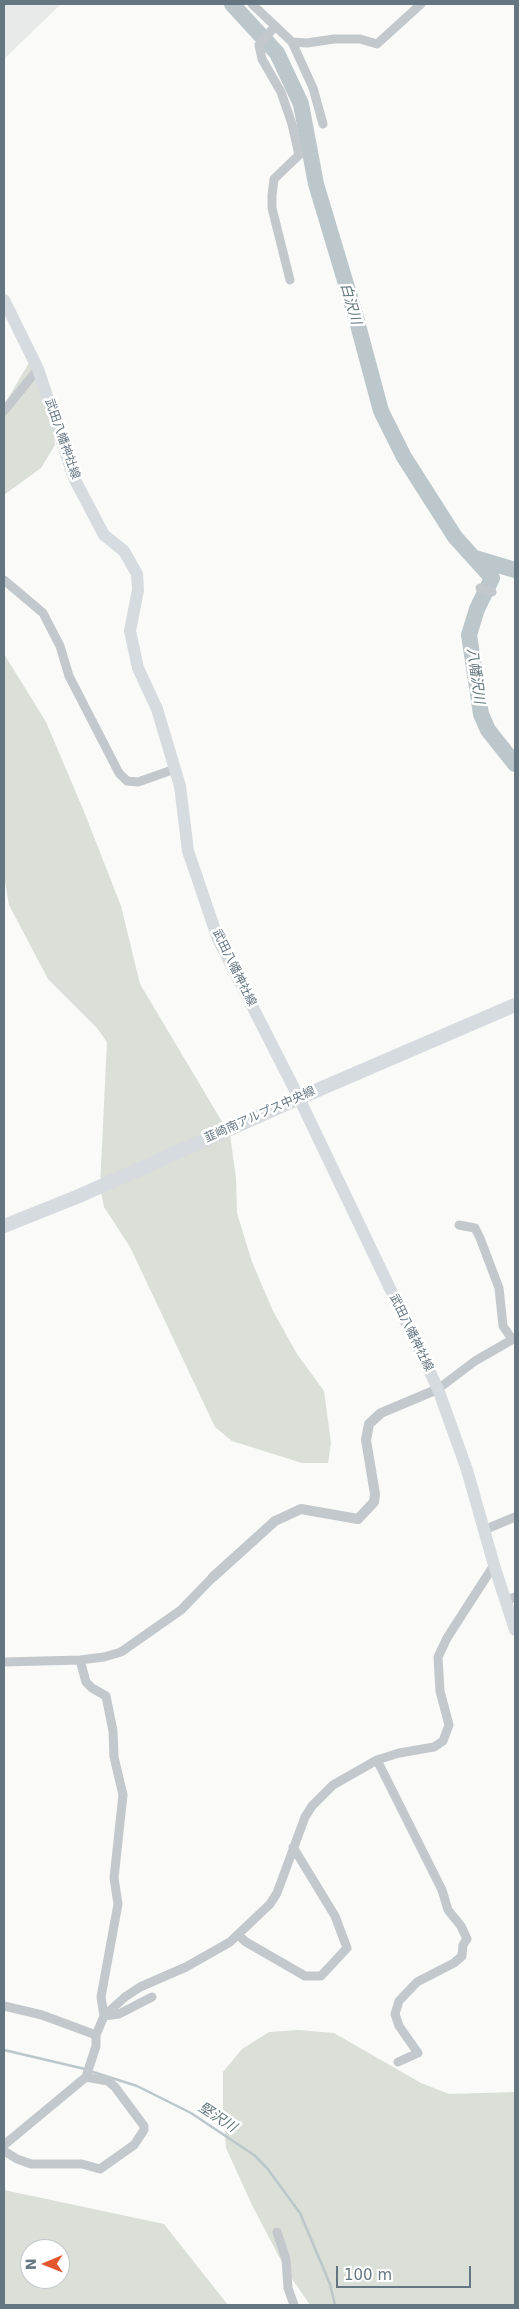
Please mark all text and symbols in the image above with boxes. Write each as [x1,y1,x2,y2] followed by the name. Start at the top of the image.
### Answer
[336,281,364,327] water label: 白沢川
[42,397,82,481] street label: 武田八幡神社線
[463,647,487,705] water label: 八幡沢川
[209,927,259,1009] street label: 武田八幡神社線
[202,1084,318,1146] street label: 韮崎南アルプス中央線
[386,1292,436,1374] street label: 武田八幡神社線
[195,2100,239,2136] water label: 堅沢川
[20,2239,70,2289] north arrow
[339,2256,474,2288] scale bar
[23,2258,39,2270] text: N
[344,2266,392,2284] text: 100 m

